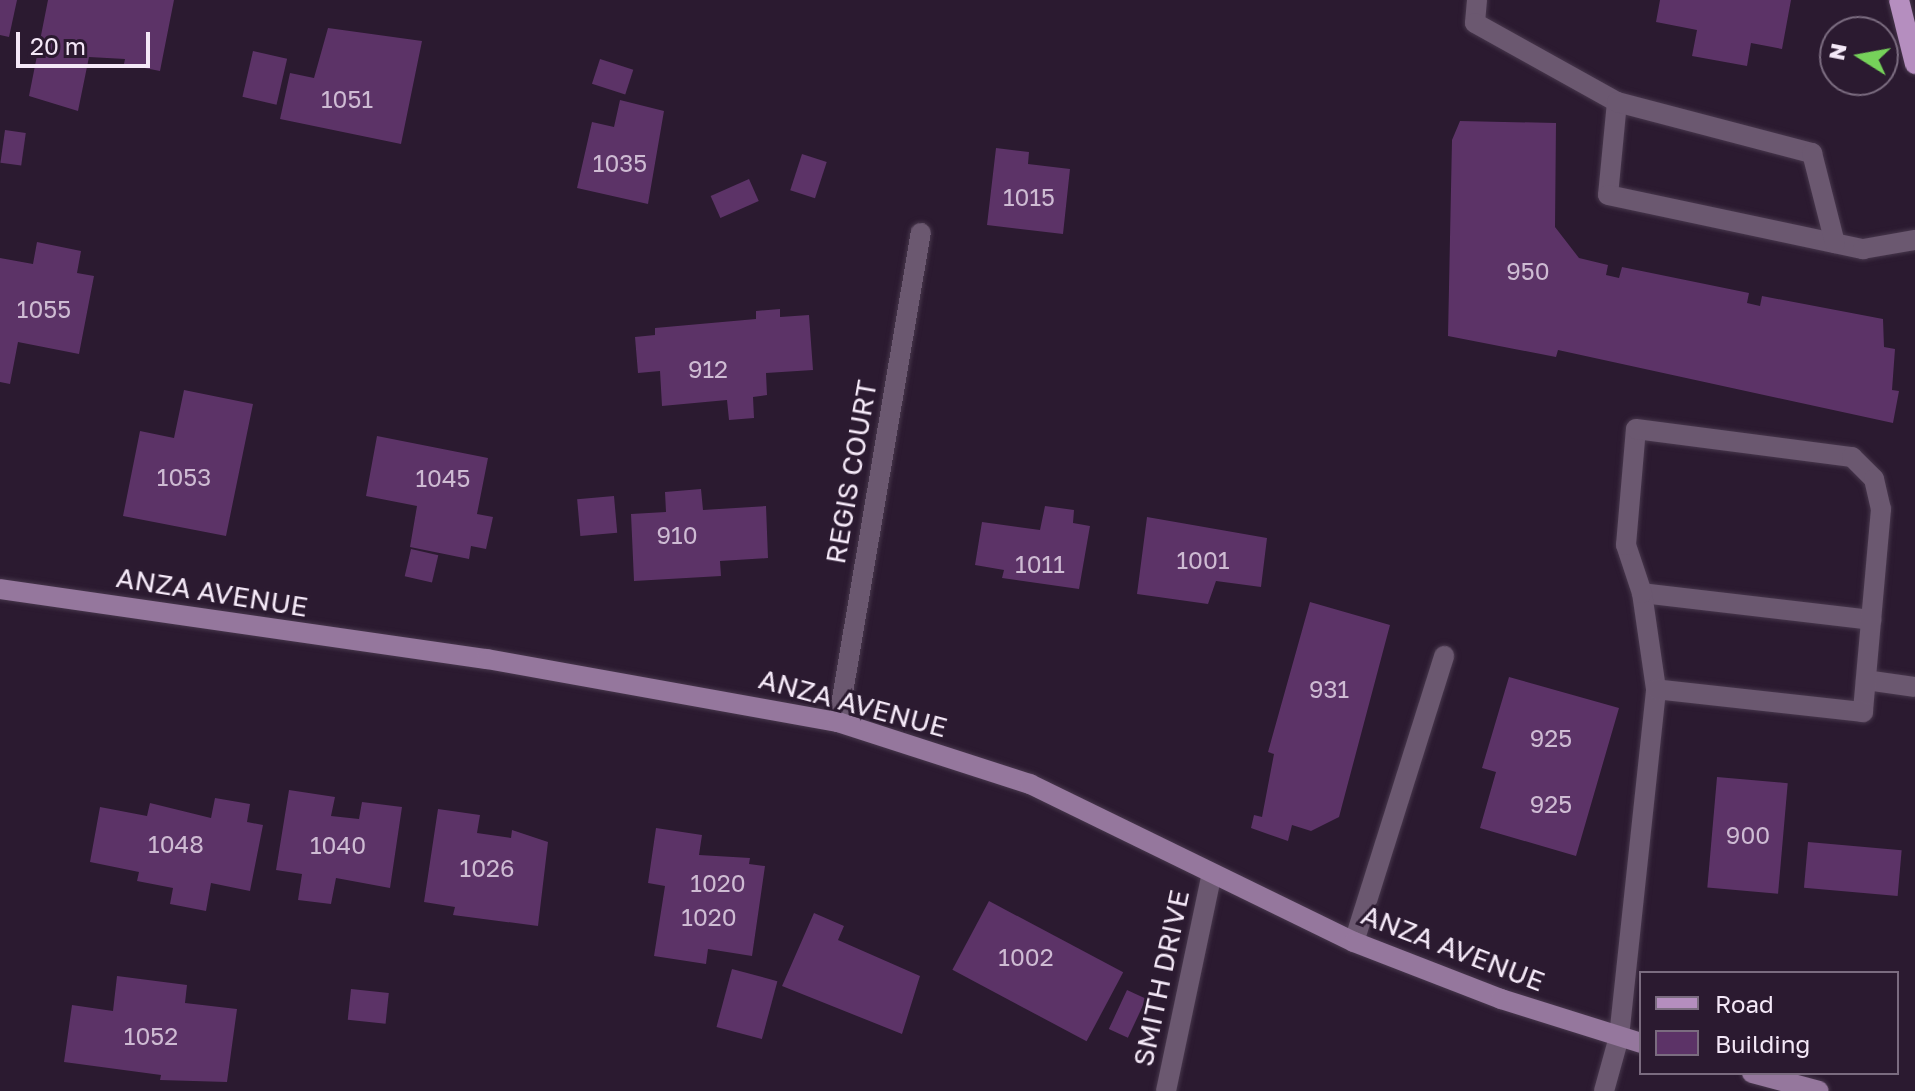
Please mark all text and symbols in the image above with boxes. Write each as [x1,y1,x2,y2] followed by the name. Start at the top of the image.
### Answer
[20,16,154,66] scale bar
[1819,16,1899,96] north arrow
[30,31,86,60] text: 20 m
[1822,41,1852,63] text: N
[321,85,373,113] house number: 1051
[593,149,647,177] house number: 1035
[1003,183,1055,211] house number: 1015
[1506,257,1550,285] house number: 950
[17,295,71,323] house number: 1055
[688,355,728,383] house number: 912
[818,378,884,566] street label: REGIS COURT
[157,463,211,491] house number: 1053
[415,464,471,492] house number: 1045
[656,521,698,549] house number: 910
[1176,546,1230,574] house number: 1001
[1015,550,1065,578] house number: 1011
[114,560,310,624] street label: ANZA AVENUE
[755,662,951,744] street label: ANZA AVENUE
[1309,675,1349,703] house number: 931
[1530,724,1572,752] house number: 925
[1530,790,1572,818] house number: 925
[1726,821,1770,849] house number: 900
[148,830,204,858] house number: 1048
[310,831,366,859] house number: 1040
[460,854,514,882] house number: 1026
[690,869,746,897] house number: 1020
[1126,887,1196,1069] street label: SMITH DRIVE
[1357,898,1549,998] street label: ANZA AVENUE
[681,903,737,931] house number: 1020
[998,943,1054,971] house number: 1002
[1639,971,1899,1075] legend
[1715,989,1774,1018] text: Road
[124,1022,178,1050] house number: 1052
[1715,1029,1810,1058] text: Building

